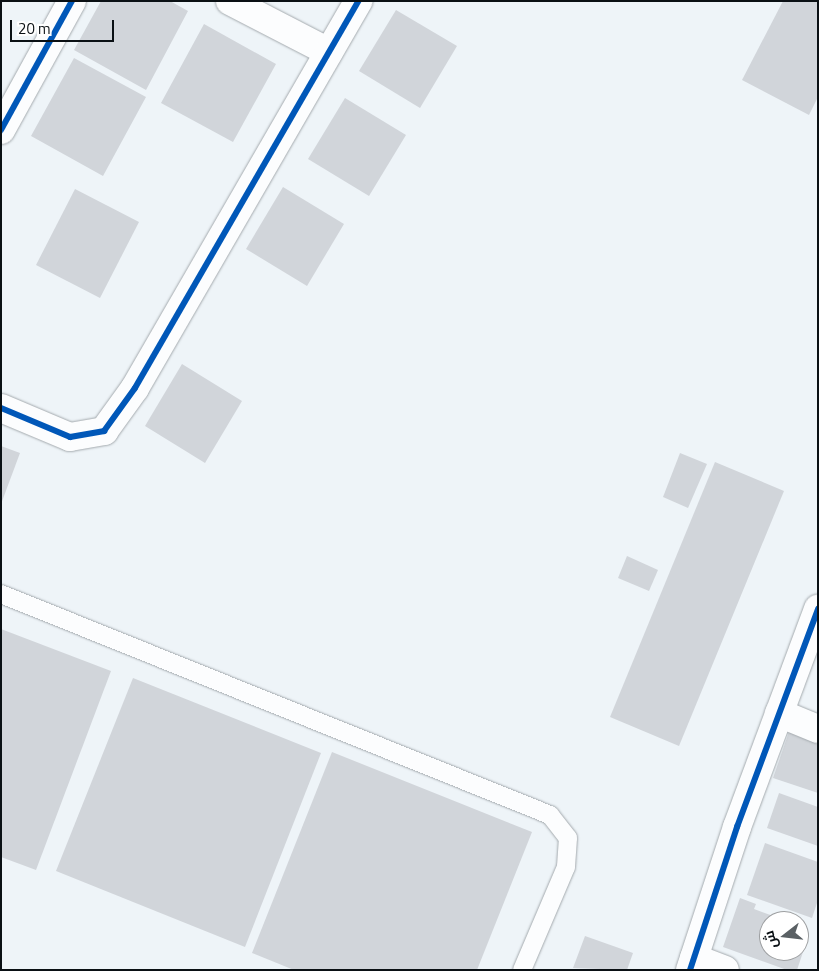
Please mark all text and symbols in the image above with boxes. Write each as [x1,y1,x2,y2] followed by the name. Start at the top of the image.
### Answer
[12,10,116,42] scale bar
[18,17,51,40] text: 20 m
[759,911,809,961] north arrow
[757,928,783,952] text: ش

